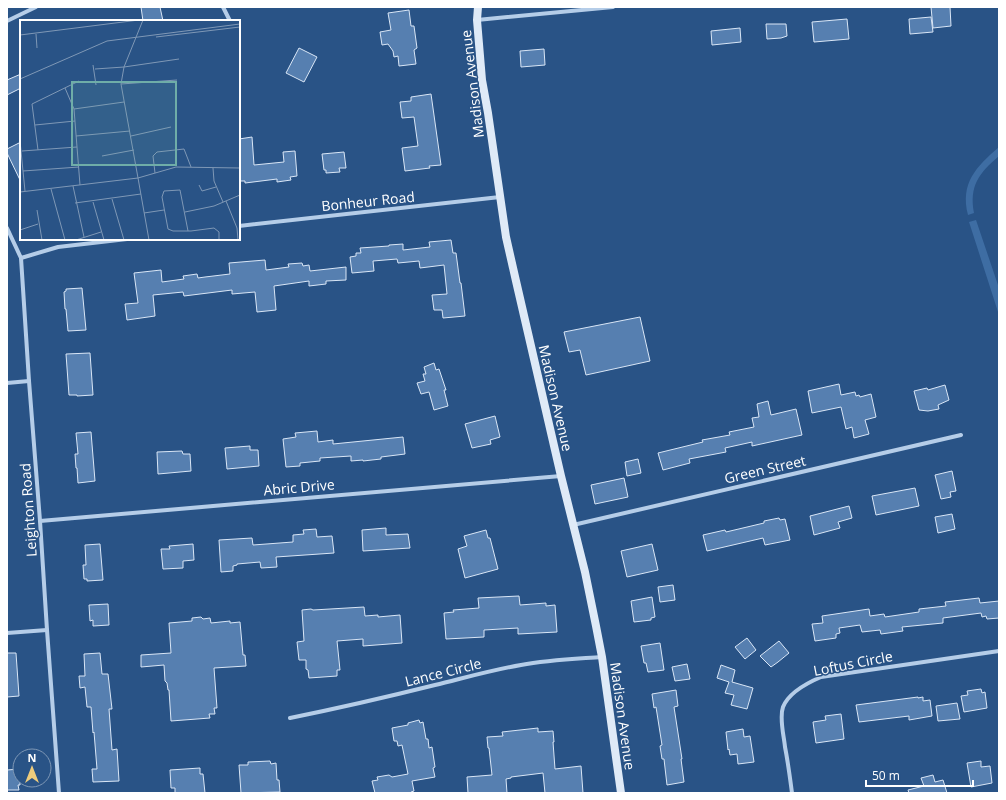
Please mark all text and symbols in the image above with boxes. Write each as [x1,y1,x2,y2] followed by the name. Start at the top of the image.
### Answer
[20,20,240,240] inset map
[456,29,488,139] street label: Madison Avenue
[320,187,416,215] street label: Bonheur Road
[535,343,577,453] street label: Madison Avenue
[722,450,808,488] street label: Green Street
[15,462,41,558] street label: Leighton Road
[263,474,335,500] street label: Abric Drive
[812,646,894,680] street label: Loftus Circle
[403,653,483,691] street label: Lance Circle
[606,661,640,771] street label: Madison Avenue
[12,748,52,788] north arrow
[28,750,36,765] text: N
[866,762,973,788] scale bar
[872,767,900,784] text: 50 m

